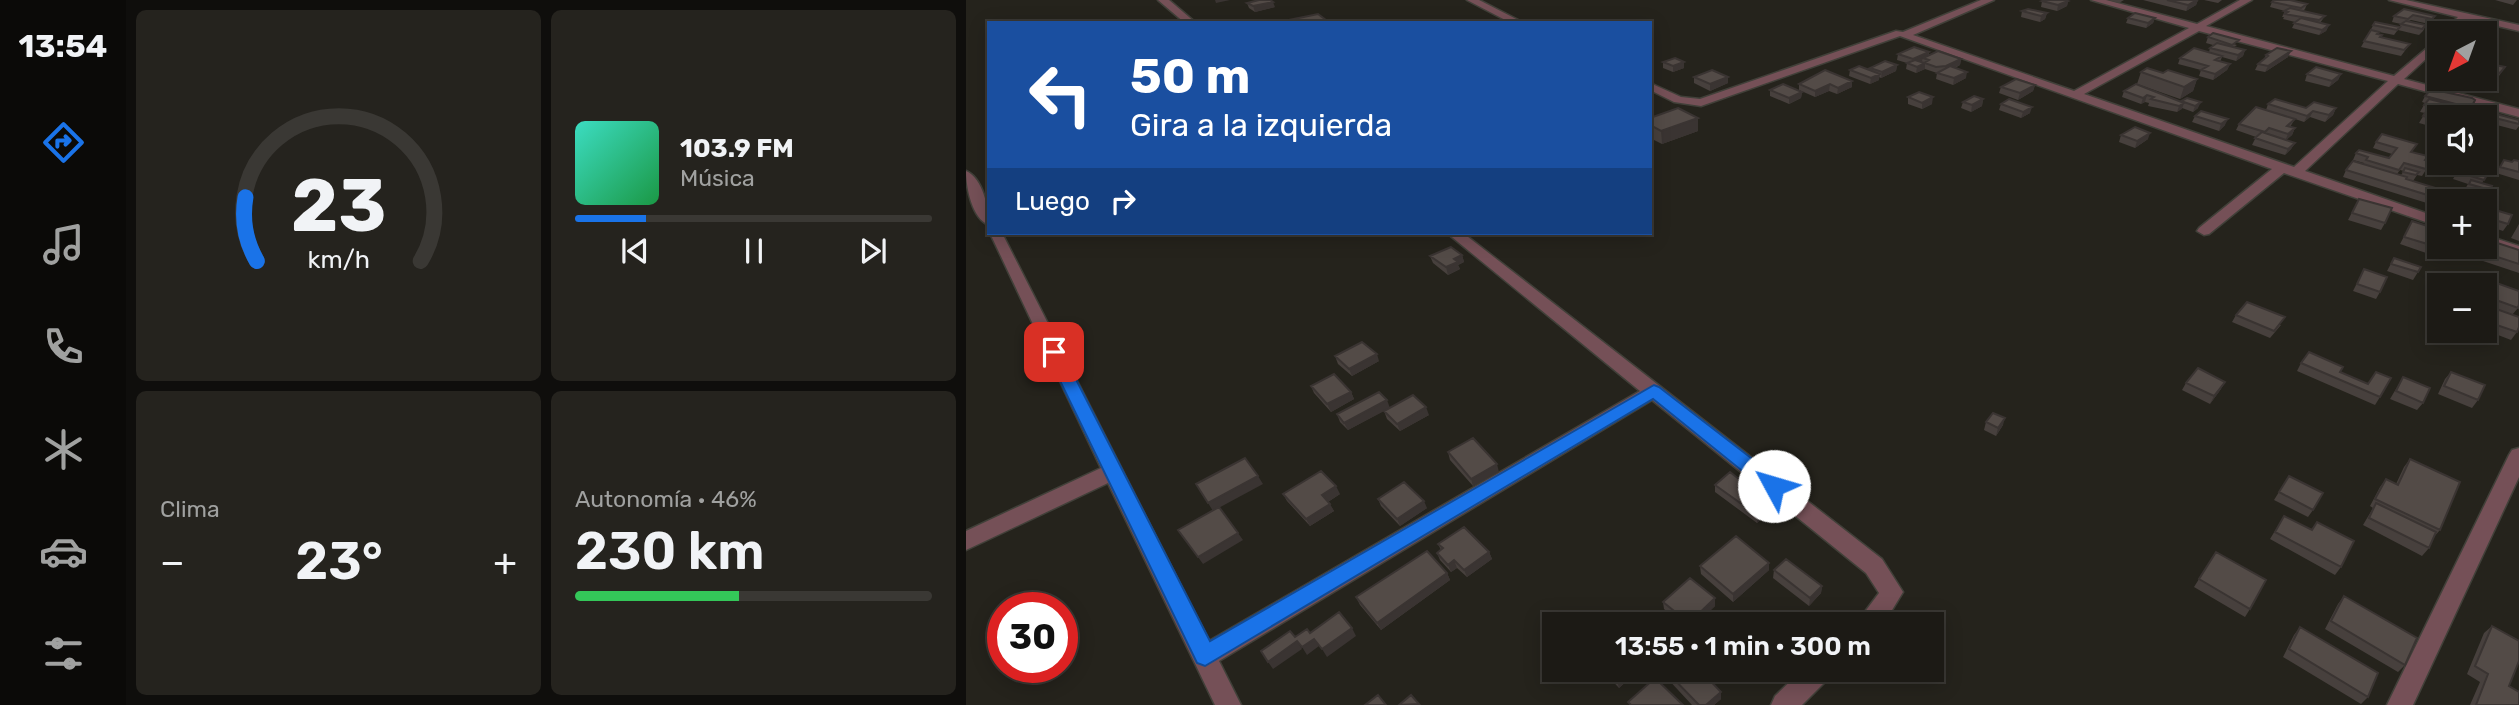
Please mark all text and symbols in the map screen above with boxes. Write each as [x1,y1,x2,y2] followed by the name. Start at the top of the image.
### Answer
[2427,21,2497,91] north arrow
[2427,21,2497,343] map controls
[19,27,107,65] text: 13:54
[1130,47,1250,105] text: 50 m
[1015,49,1106,140] icon: left
[2427,105,2497,175] button: sound
[1130,106,1392,144] text: Gira a la izquierda
[39,118,88,167] icon: directions
[680,133,794,164] text: 103.9 FM
[291,164,386,250] text: 23
[680,164,755,192] text: Música
[1104,182,1142,220] icon: right
[1015,186,1090,217] text: Luego
[2427,189,2497,259] button: +
[39,220,88,269] icon: music
[616,232,654,270] icon: previous
[735,232,773,270] icon: pause
[854,232,892,270] icon: next
[307,245,370,274] text: km/h
[2427,273,2497,343] button: −
[39,322,88,371] icon: phone
[1024,322,1084,382] pin
[1035,333,1073,371] icon: arrive
[39,425,88,474] icon: climate
[1737,449,1811,523] position arrow
[575,485,757,513] text: Autonomía · 46%
[160,495,220,523] text: Clima
[575,520,764,582] text: 230 km
[39,527,88,576] icon: car
[295,530,383,592] text: 23°
[160,539,185,585] text: −
[493,539,517,585] text: +
[987,592,1078,683] speed limit sign: 30
[39,629,88,678] icon: filters
[1615,631,1871,662] text: 13:55 · 1 min · 300 m

